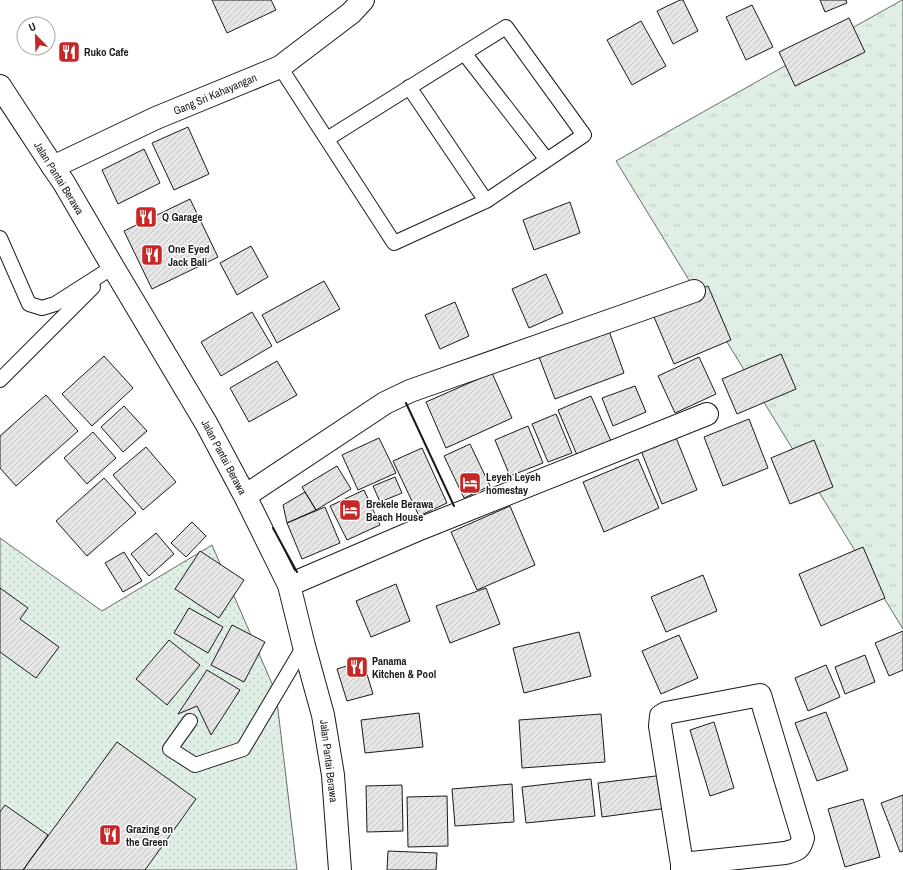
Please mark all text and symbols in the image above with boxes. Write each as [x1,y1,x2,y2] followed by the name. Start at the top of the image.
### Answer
[16,16,56,56] north arrow
[26,19,38,35] text: U
[56,39,82,65] restaurant icon: Ruko Cafe
[84,45,129,59] place label: Ruko Cafe
[171,70,259,118] street label: Gang Sri Kahayangan
[31,139,87,217] street label: Jalan Pantai Berawa
[133,204,159,230] restaurant icon: Q Garage
[162,210,203,224] place label: Q Garage
[139,242,165,268] restaurant icon: One Eyed Jack Bali
[168,242,210,269] place label: One Eyed Jack Bali
[198,417,250,497] street label: Jalan Pantai Berawa
[457,470,483,496] hotel icon: Leyeh Leyeh homestay
[486,470,541,497] place label: Leyeh Leyeh homestay
[337,497,363,523] hotel icon: Brekele Berawa Beach House
[366,497,433,524] place label: Brekele Berawa Beach House
[344,654,370,680] restaurant icon: Panama Kitchen & Pool
[372,654,436,681] place label: Panama Kitchen & Pool
[317,719,341,803] street label: Jalan Pantai Berawa
[97,822,123,848] restaurant icon: Grazing on the Green
[126,822,173,849] place label: Grazing on the Green

